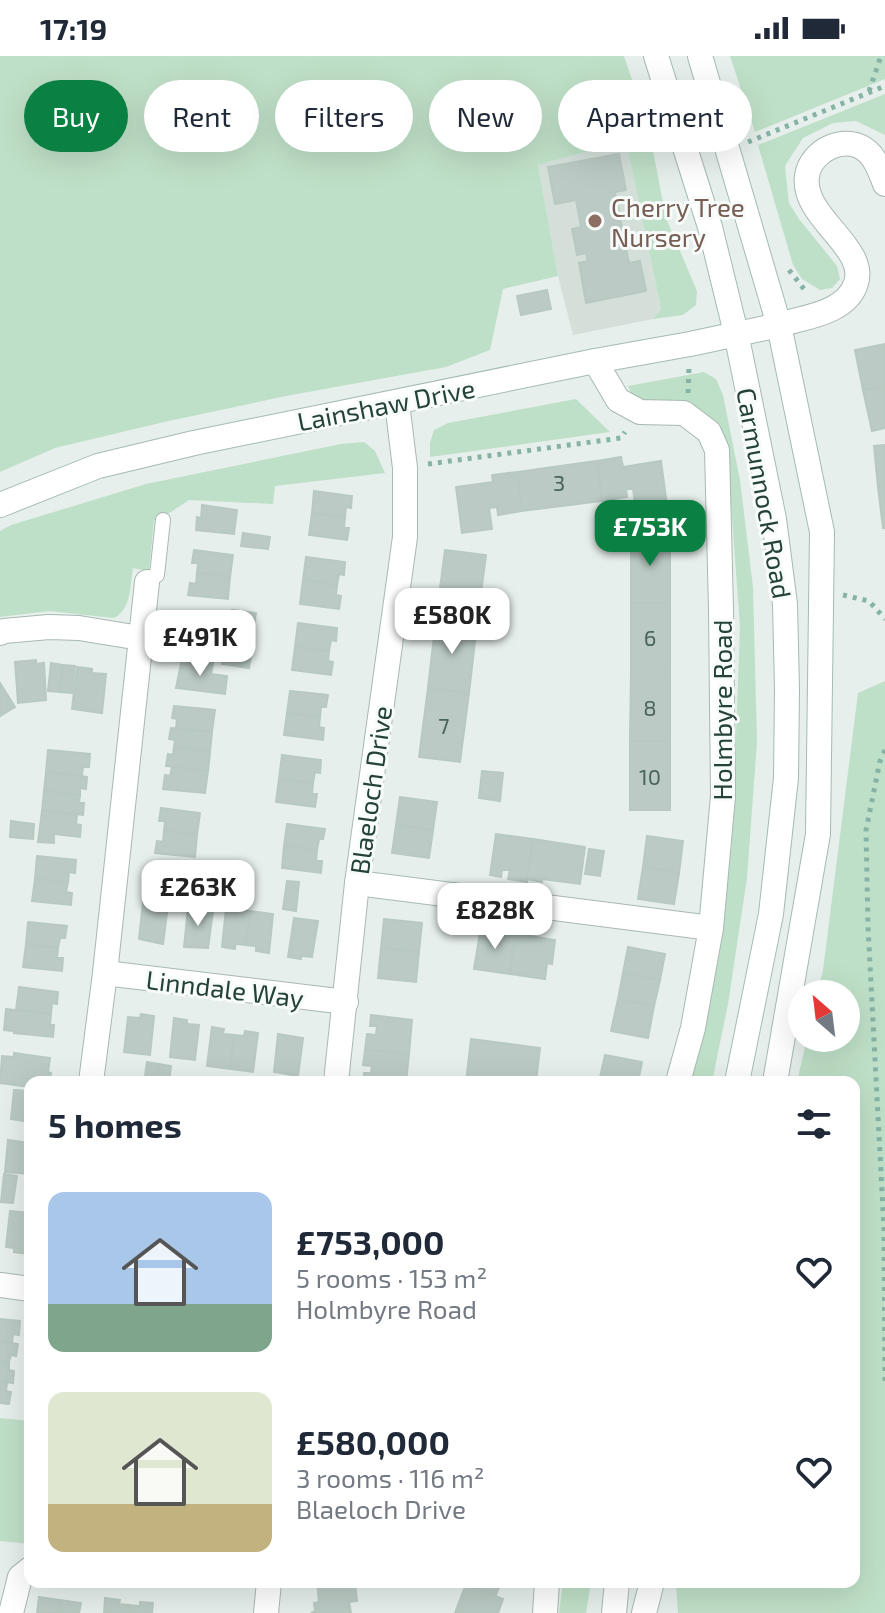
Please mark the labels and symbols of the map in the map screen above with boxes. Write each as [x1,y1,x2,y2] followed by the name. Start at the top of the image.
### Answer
[611,191,745,252] place label: Cherry Tree Nursery
[586,212,604,230] marker: Cherry Tree Nursery
[295,372,477,436] street label: Lainshaw Drive
[731,385,799,601] street label: Carmunnock Road
[553,469,565,495] house number: 3
[594,500,706,568] pin: £753K
[396,588,508,656] pin: £580K
[144,610,256,678] pin: £491K
[706,620,737,800] street label: Holmbyre Road
[644,624,656,650] house number: 6
[643,694,657,720] house number: 8
[343,704,397,876] street label: Blaeloch Drive
[438,712,450,738] house number: 7
[639,763,661,789] house number: 10
[142,860,254,928] pin: £263K
[439,883,551,951] pin: £828K
[144,963,306,1013] street label: Linndale Way
[788,980,860,1052] north arrow

